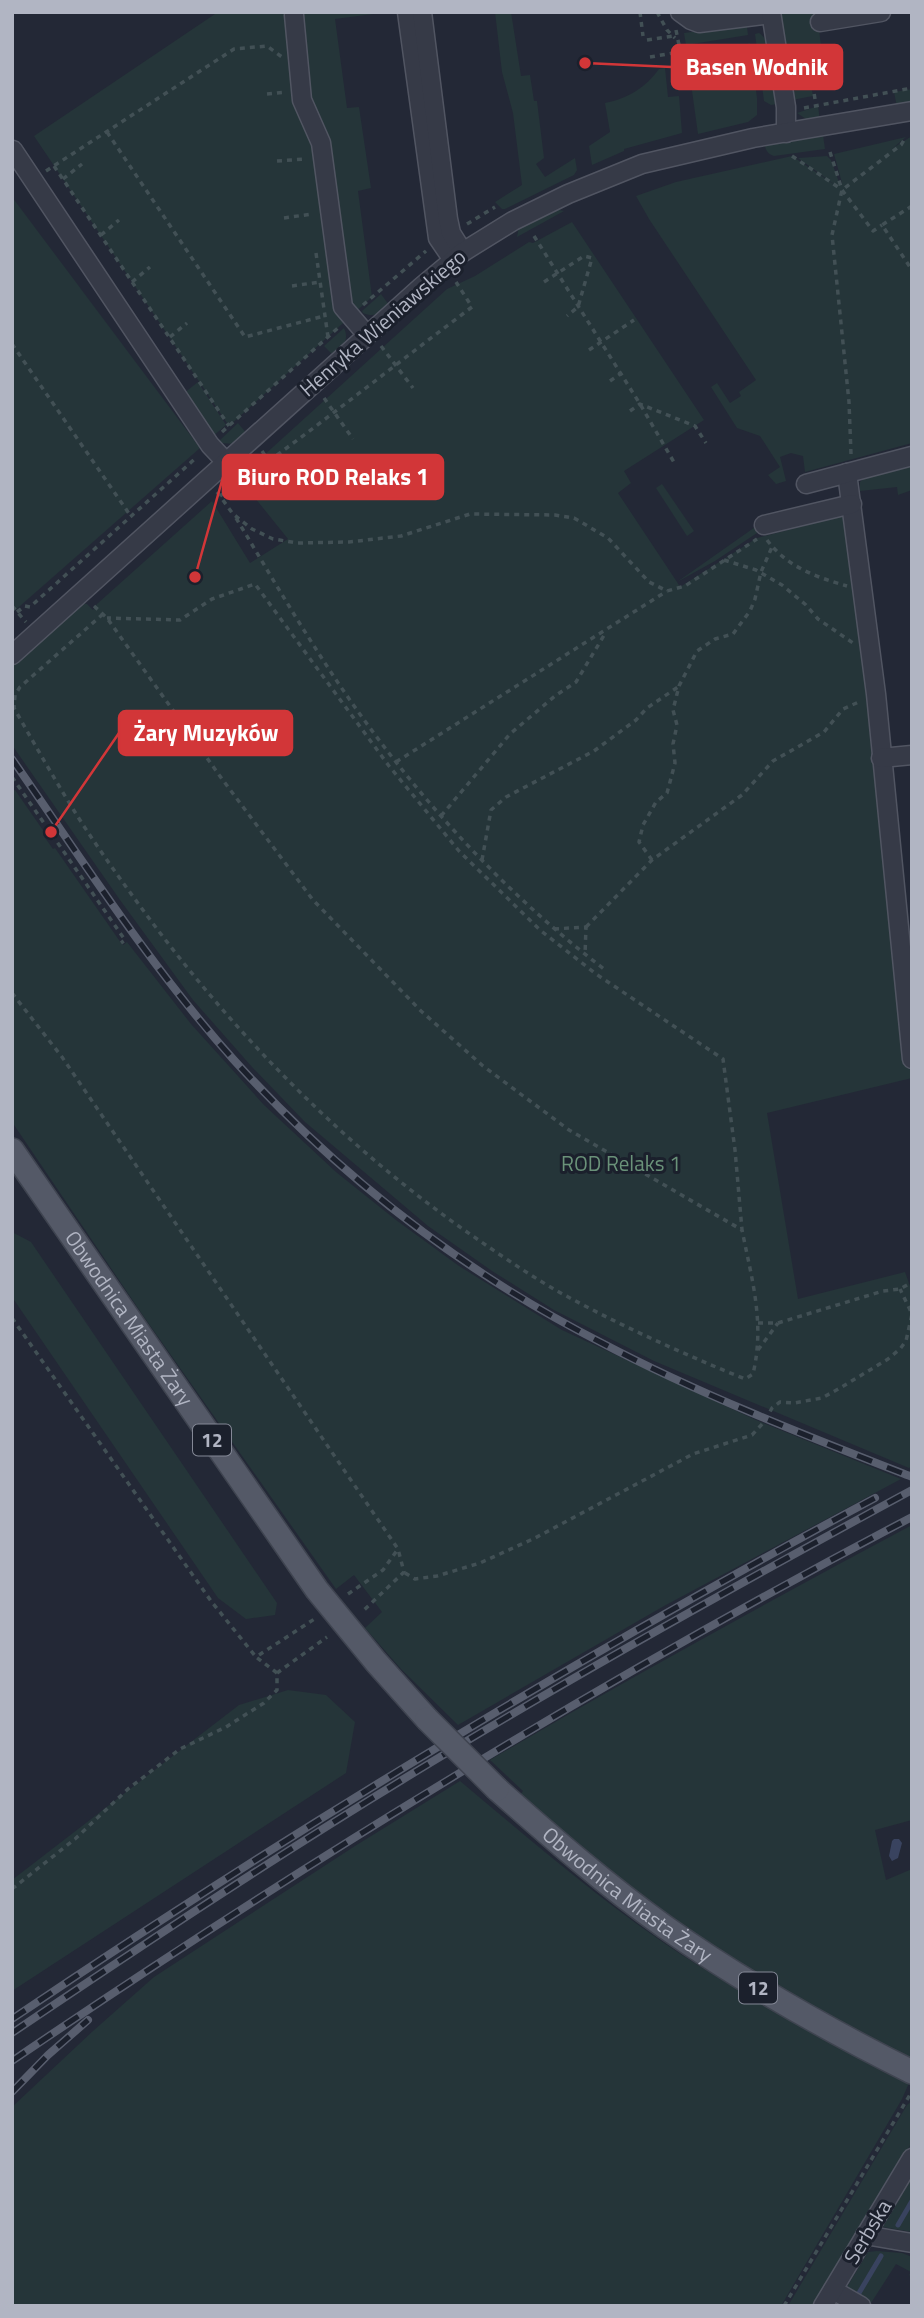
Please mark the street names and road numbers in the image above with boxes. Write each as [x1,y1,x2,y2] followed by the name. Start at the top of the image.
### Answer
[292,241,473,404] street label: Henryka Wieniawskiego
[57,1224,202,1412] street label: Obwodnica Miasta Żary
[193,1424,231,1456] road number: 12
[535,1819,719,1970] street label: Obwodnica Miasta Żary
[739,1972,777,2004] road number: 12
[835,2193,899,2270] street label: Serbska

